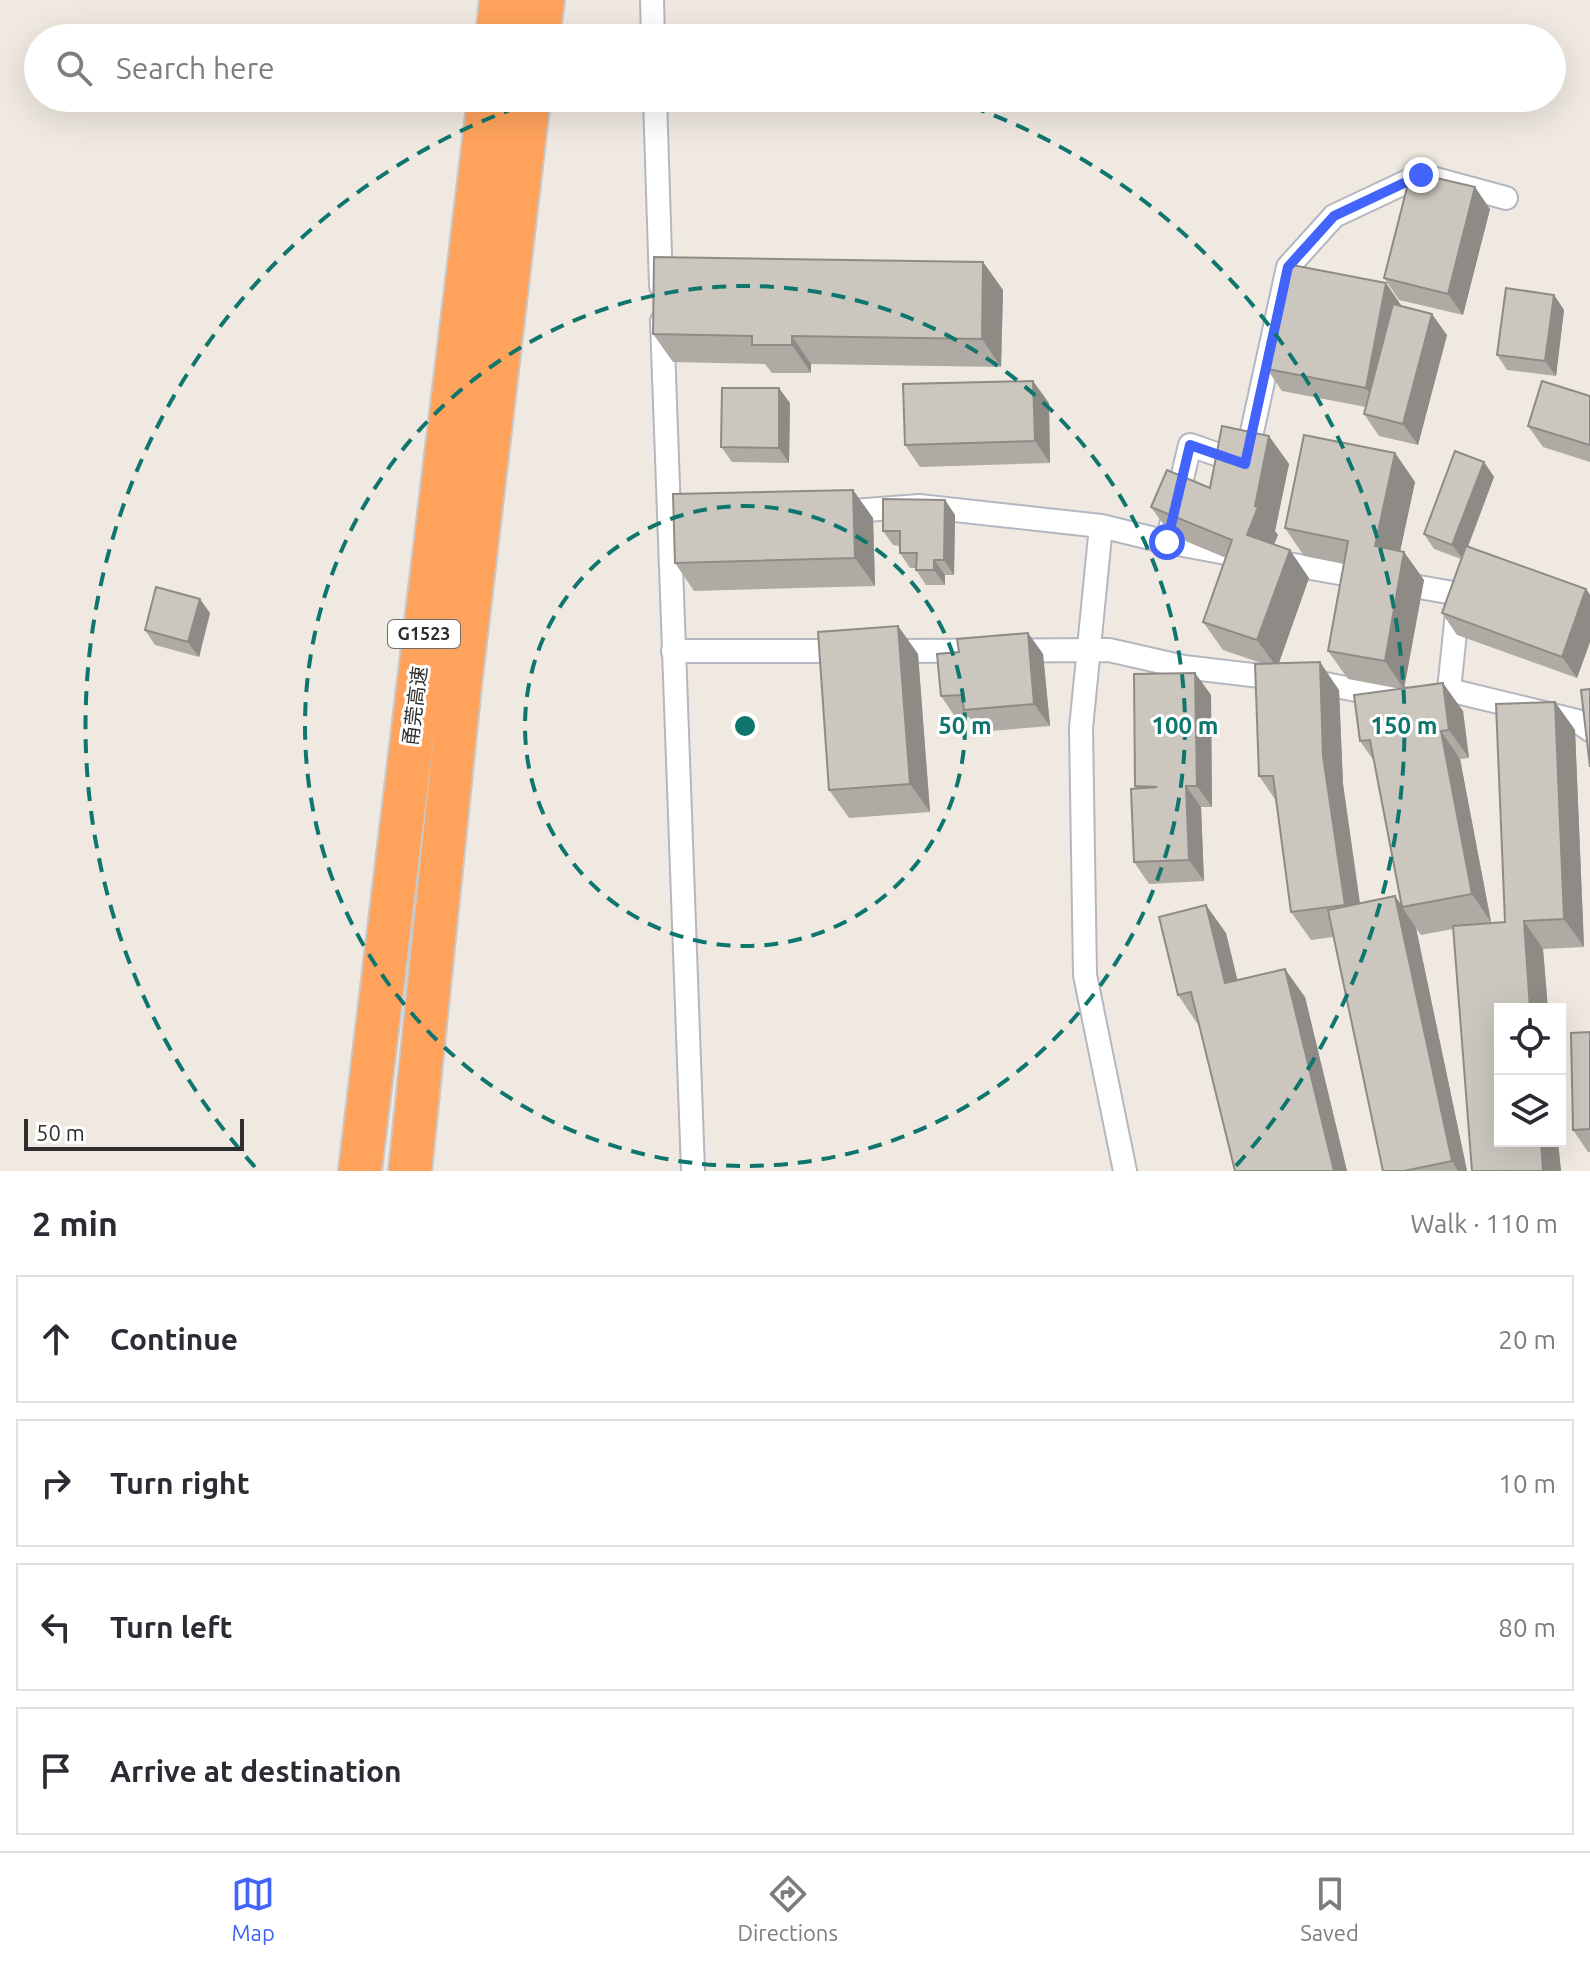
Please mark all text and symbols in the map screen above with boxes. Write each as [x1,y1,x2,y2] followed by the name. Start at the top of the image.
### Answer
[24,24,1566,112] search box
[52,46,96,90] icon: search
[116,51,275,85] text: Search here
[1403,157,1439,193] route end
[1149,524,1185,560] route start
[388,620,460,648] road number: G1523
[398,665,431,747] street label: 甬莞高速
[731,712,759,740] centre of rings
[938,712,992,739] text: 50 m
[1152,712,1218,739] text: 100 m
[1371,712,1437,739] text: 150 m
[1494,1003,1566,1147] map controls
[1494,1003,1566,1075] button: locate
[1494,1075,1566,1147] button: layers
[24,1115,244,1151] scale bar
[36,1120,85,1145] text: 50 m
[32,1204,118,1242] text: 2 min
[1410,1209,1558,1238] text: Walk · 110 m
[34,1317,78,1361] icon: ahead
[110,1322,238,1356] text: Continue
[1498,1325,1556,1354] text: 20 m
[34,1461,78,1505] icon: right
[110,1466,250,1500] text: Turn right
[1498,1469,1556,1498] text: 10 m
[34,1605,78,1649] icon: left
[110,1610,232,1644] text: Turn left
[1498,1613,1556,1642] text: 80 m
[34,1749,78,1793] icon: arrive
[110,1754,402,1788] text: Arrive at destination
[231,1872,275,1945] tab: Map
[737,1872,838,1945] tab: Directions
[1300,1872,1359,1945] tab: Saved

